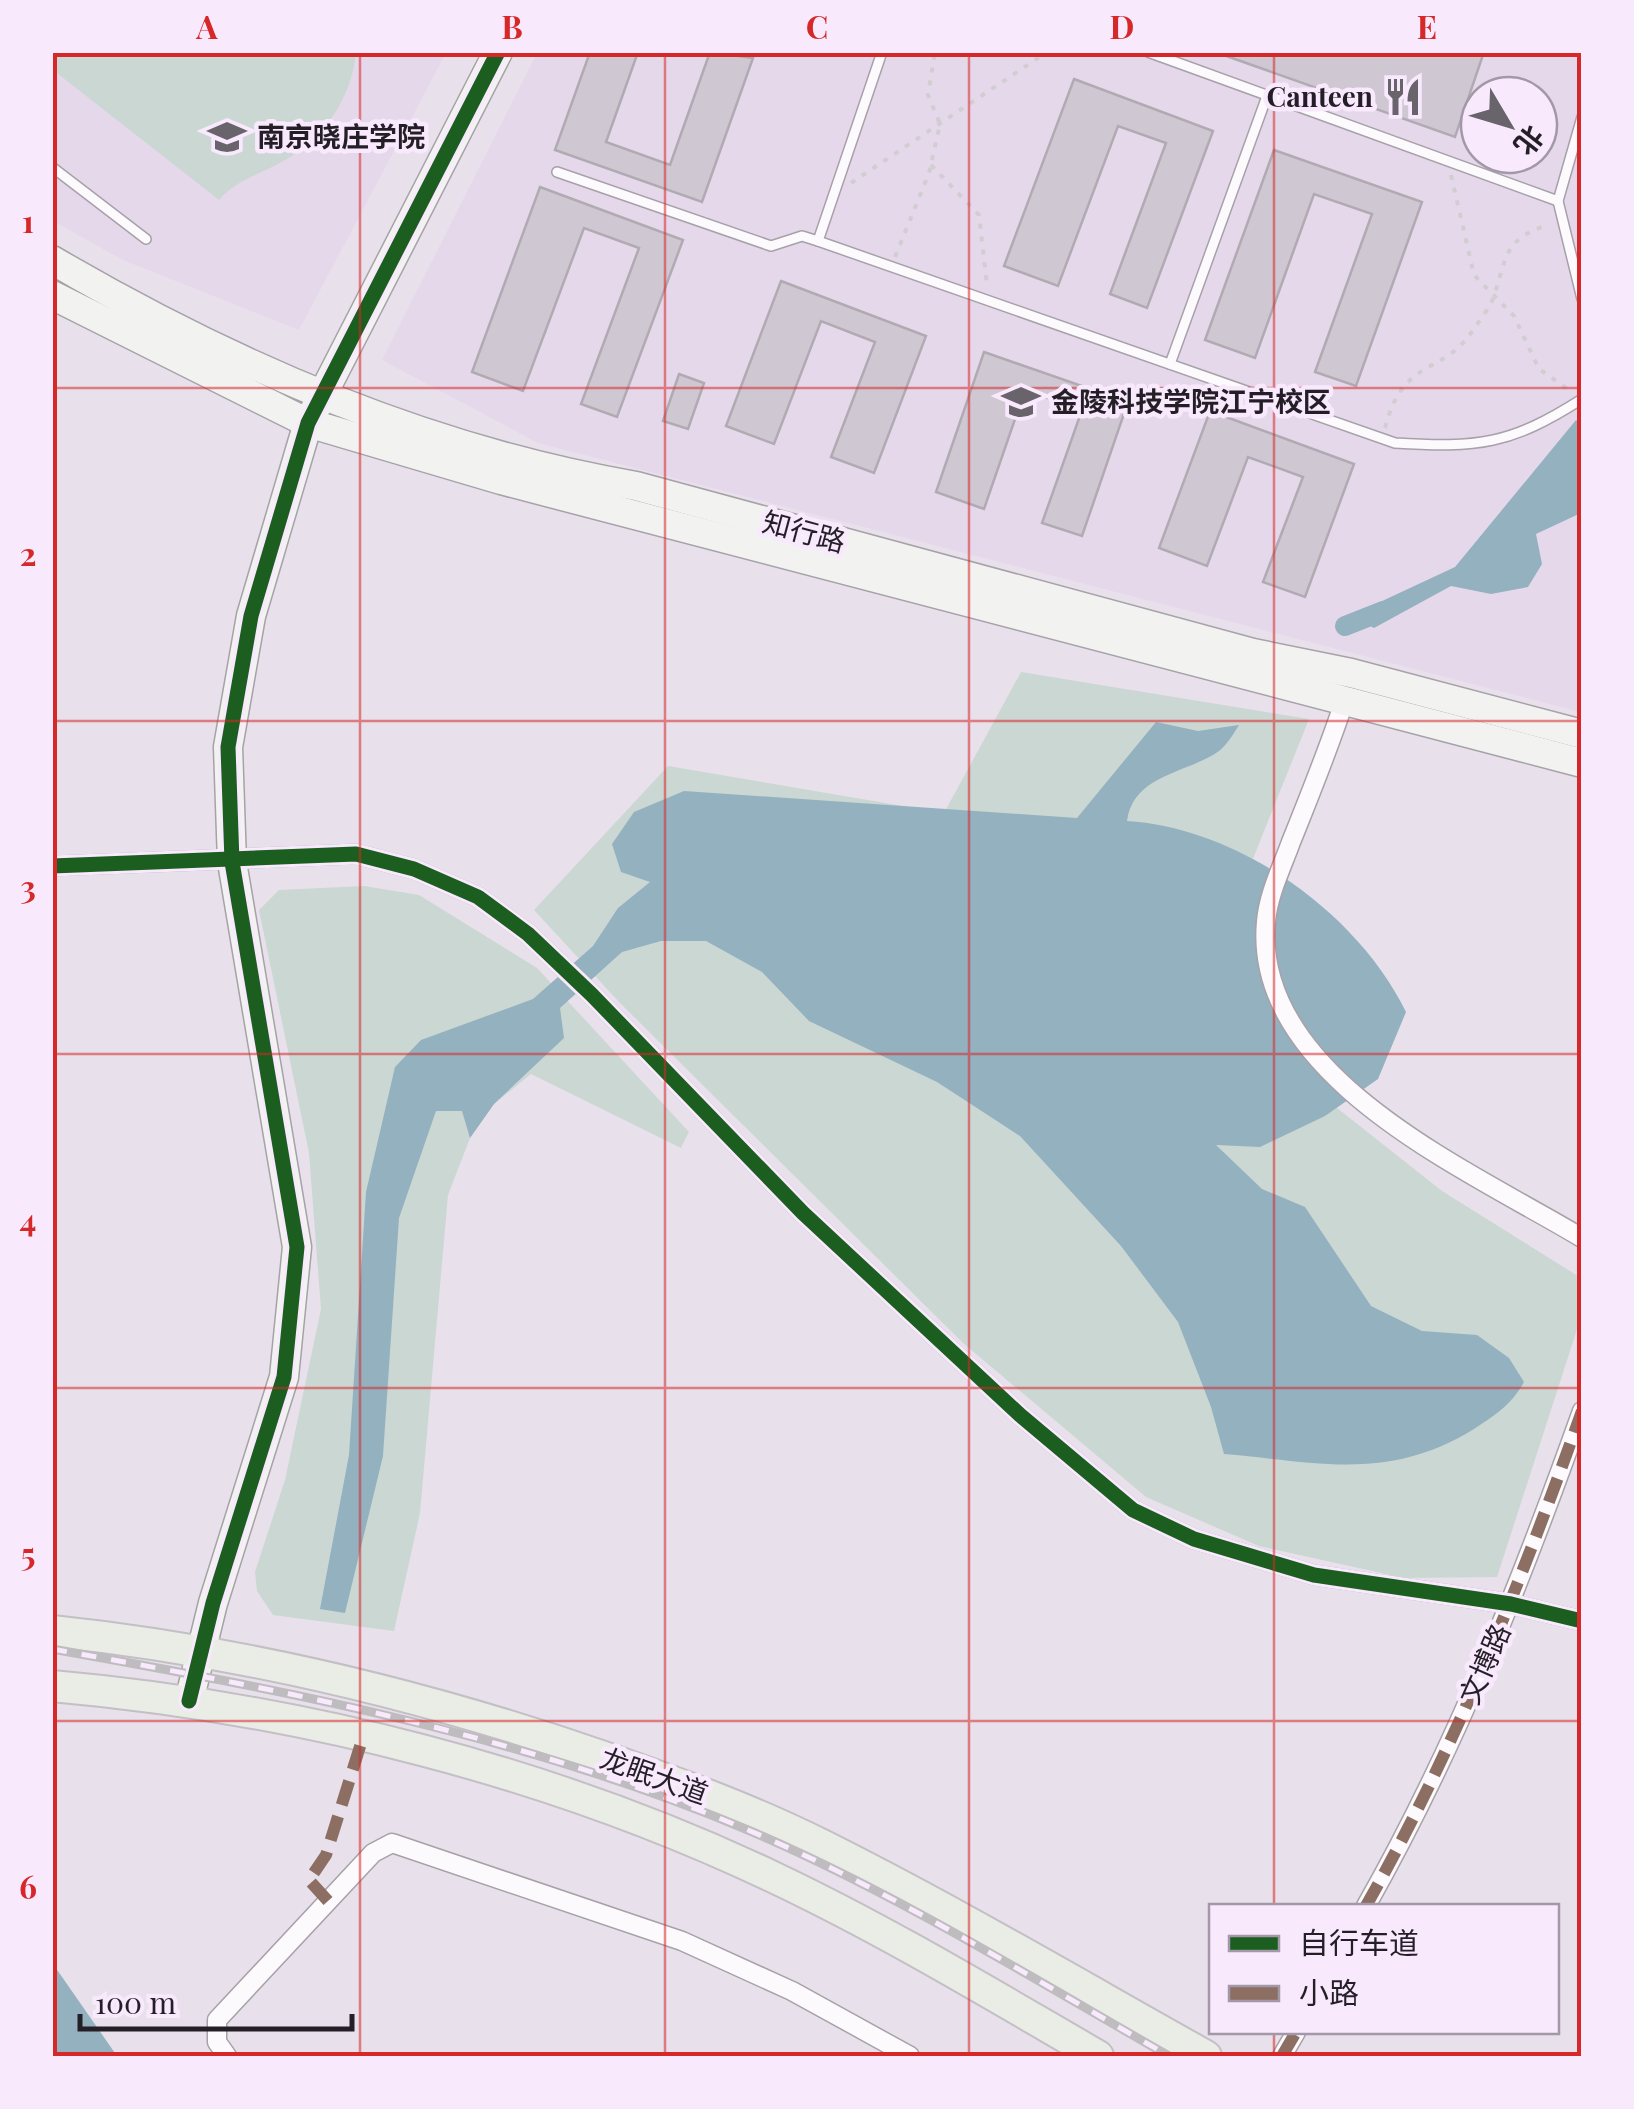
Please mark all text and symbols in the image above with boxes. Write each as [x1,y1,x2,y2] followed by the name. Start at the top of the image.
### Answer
[195,4,218,47] text: A
[501,4,523,47] text: B
[806,4,828,47] text: C
[1110,4,1134,47] text: D
[1417,4,1437,47] text: E
[1459,75,1559,175] north arrow
[1382,76,1424,118] restaurant icon: Canteen
[1267,77,1373,114] place label: Canteen
[206,116,248,158] school or university icon: 南京晓庄学院
[257,117,425,154] place label: 南京晓庄学院
[1507,119,1553,164] text: 北
[22,198,34,241] text: 1
[1000,381,1042,423] school or university icon: 金陵科技学院江宁校区
[1051,382,1331,419] place label: 金陵科技学院江宁校区
[759,502,850,559] street label: 知行路
[20,531,36,574] text: 2
[20,864,36,907] text: 3
[20,1197,36,1240] text: 4
[21,1531,35,1574] text: 5
[1450,1617,1518,1709] street label: 文博路
[596,1738,713,1811] street label: 龙眠大道
[19,1864,37,1907] text: 6
[1209,1904,1559,2034] legend
[1299,1922,1419,1962] text: 自行车道
[80,1969,352,2031] scale bar
[1299,1972,1359,2012] text: 小路
[95,1982,177,2022] text: 100 m

